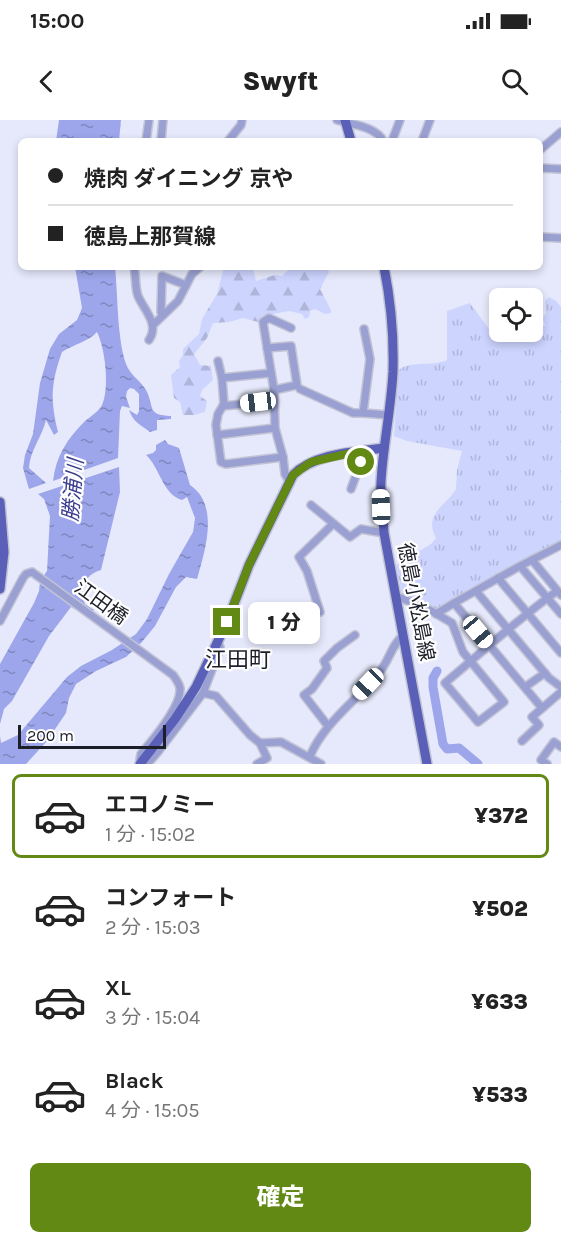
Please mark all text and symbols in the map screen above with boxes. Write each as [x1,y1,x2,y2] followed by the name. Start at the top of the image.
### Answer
[30,8,84,34] text: 15:00
[30,65,63,98] icon: back
[242,65,319,97] text: Swyft
[498,65,531,98] icon: search
[84,166,293,192] text: 焼肉 ダイニング 京や
[84,224,216,250] text: 徳島上那賀線
[489,288,543,342] map controls
[489,288,543,342] button: locate
[239,391,277,413] car
[347,448,374,475] route start
[58,456,88,522] water label: 勝浦川
[371,489,391,525] car
[393,541,439,663] street label: 徳島小松島線
[70,575,132,629] street label: 江田橋
[248,601,320,643] callout: 1 分
[213,608,240,635] route end
[267,611,301,634] text: 1 分
[460,612,496,652] car
[205,647,271,673] district label: 江田町
[349,665,387,703] car
[18,722,166,750] scale bar
[27,726,74,745] text: 200 m
[33,789,87,843] icon: car
[105,792,215,818] text: エコノミー
[474,803,528,829] text: ¥372
[105,823,195,846] text: 1 分 · 15:02
[33,882,87,936] icon: car
[105,885,236,911] text: コンフォート
[472,896,528,922] text: ¥502
[105,916,201,939] text: 2 分 · 15:03
[33,975,87,1029] icon: car
[105,975,131,1001] text: XL
[471,989,528,1015] text: ¥633
[105,1006,200,1029] text: 3 分 · 15:04
[33,1068,87,1122] icon: car
[105,1068,164,1094] text: Black
[472,1082,528,1108] text: ¥533
[105,1099,200,1122] text: 4 分 · 15:05
[30,1163,531,1232] button: 確定

